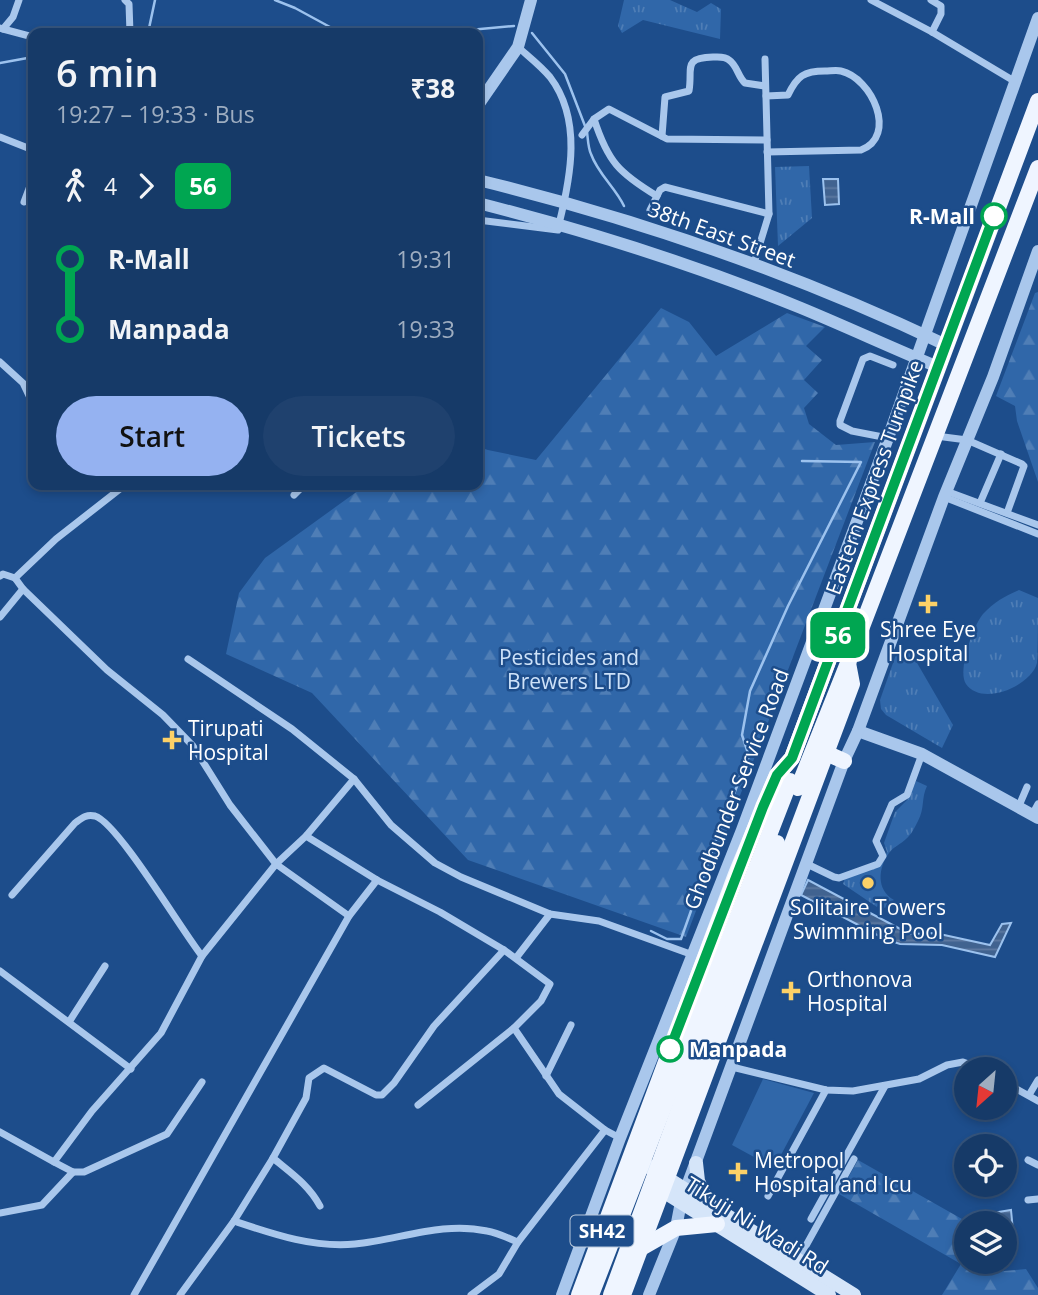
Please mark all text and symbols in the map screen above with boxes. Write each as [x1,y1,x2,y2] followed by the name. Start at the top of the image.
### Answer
[56,46,159,98] text: 6 min
[410,70,455,106] text: ₹38
[56,98,255,130] text: 19:27 – 19:33 · Bus
[56,167,94,205] icon: walk
[127,167,165,205] icon: forward
[189,169,217,202] text: 56
[104,170,117,202] text: 4
[644,194,800,274] street label: 38th East Street
[909,202,975,230] place label: R-Mall
[981,203,1007,229] marker: R-Mall
[108,241,190,277] text: R-Mall
[396,243,455,275] text: 19:31
[108,311,230,347] text: Manpada
[396,313,455,345] text: 19:33
[818,356,930,598] street label: Eastern Express Turnpike
[56,396,249,476] button: Start
[263,396,455,476] button: Tickets
[918,594,938,614] marker: Shree Eye Hospital
[806,612,870,658] line badge: 56
[880,615,976,667] place label: Shree Eye Hospital
[824,618,852,651] text: 56
[499,643,639,695] park label: Pesticides and Brewers LTD
[677,664,795,914] street label: Ghodbunder Service Road
[188,714,269,766] place label: Tirupati Hospital
[162,730,182,750] marker: Tirupati Hospital
[860,875,876,891] marker: Solitaire Towers Swimming Pool
[790,893,946,945] place label: Solitaire Towers Swimming Pool
[807,965,913,1017] place label: Orthonova Hospital
[781,981,801,1001] marker: Orthonova Hospital
[689,1035,787,1063] place label: Manpada
[657,1036,683,1062] marker: Manpada
[954,1057,1017,1120] north arrow
[954,1057,1017,1274] map controls
[954,1134,1017,1197] button: locate
[754,1146,912,1198] place label: Metropol Hospital and Icu
[728,1162,748,1182] marker: Metropol Hospital and Icu
[680,1170,834,1280] street label: Tikuji Ni Wadi Rd
[954,1211,1017,1274] button: layers
[570,1216,634,1246] road number: SH42

